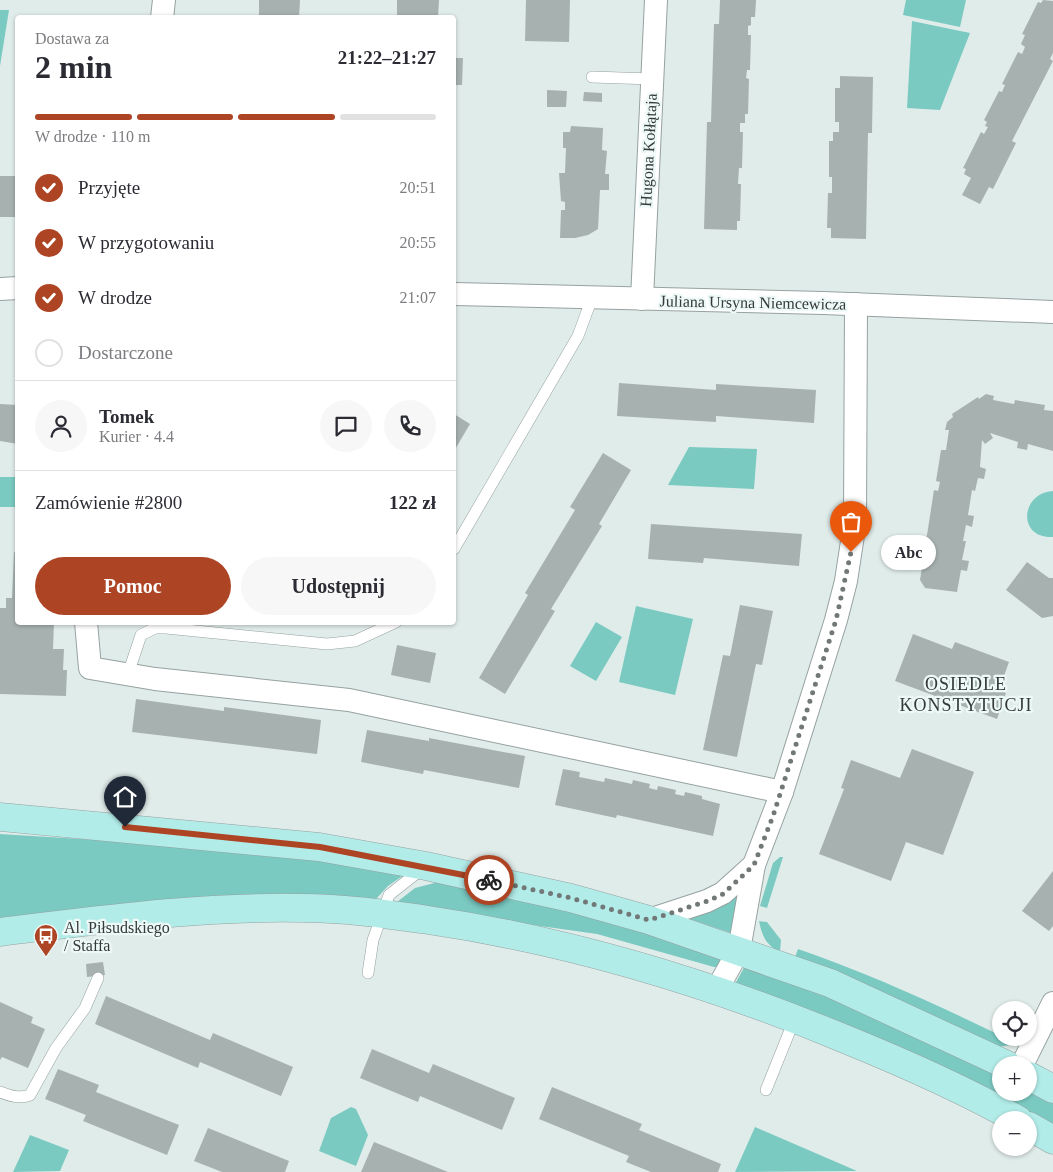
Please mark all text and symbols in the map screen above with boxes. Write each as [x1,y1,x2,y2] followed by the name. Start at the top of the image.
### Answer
[35,30,109,47] text: Dostawa za
[338,47,436,68] text: 21:22–21:27
[35,49,112,85] text: 2 min
[637,93,661,207] street label: Hugona Kołłątaja
[35,128,151,145] text: W drodze · 110 m
[35,174,63,202] icon: check
[78,177,140,198] text: Przyjęte
[400,179,436,196] text: 20:51
[35,229,63,257] icon: check
[78,232,214,253] text: W przygotowaniu
[400,234,436,251] text: 20:55
[35,284,63,312] icon: check
[78,287,152,308] text: W drodze
[400,289,436,306] text: 21:07
[660,292,846,314] street label: Juliana Ursyna Niemcewicza
[78,342,173,363] text: Dostarczone
[35,400,87,452] button: person
[320,400,372,452] button: chat
[384,400,436,452] button: phone
[99,406,154,427] text: Tomek
[99,428,174,445] text: Kurier · 4.4
[35,492,182,513] text: Zamówienie #2800
[389,492,436,513] text: 122 zł
[830,501,872,552] pin
[837,508,865,536] icon: bag
[881,534,936,570] callout: Abc
[895,544,922,561] text: Abc
[35,557,231,615] button: Pomoc
[241,557,436,615] button: Udostępnij
[899,674,1033,715] district label: OSIEDLE KONSTYTUCJI
[104,776,146,827] pin
[111,783,139,811] icon: home
[464,855,514,905] courier
[475,866,503,894] icon: bike
[64,919,170,954] place label: Al. Piłsudskiego / Staffa
[33,923,59,957] bus stop icon: Al. Piłsudskiego / Staffa
[992,1001,1037,1156] map controls
[992,1001,1037,1046] button: locate
[992,1056,1037,1101] button: +
[992,1111,1037,1156] button: −

